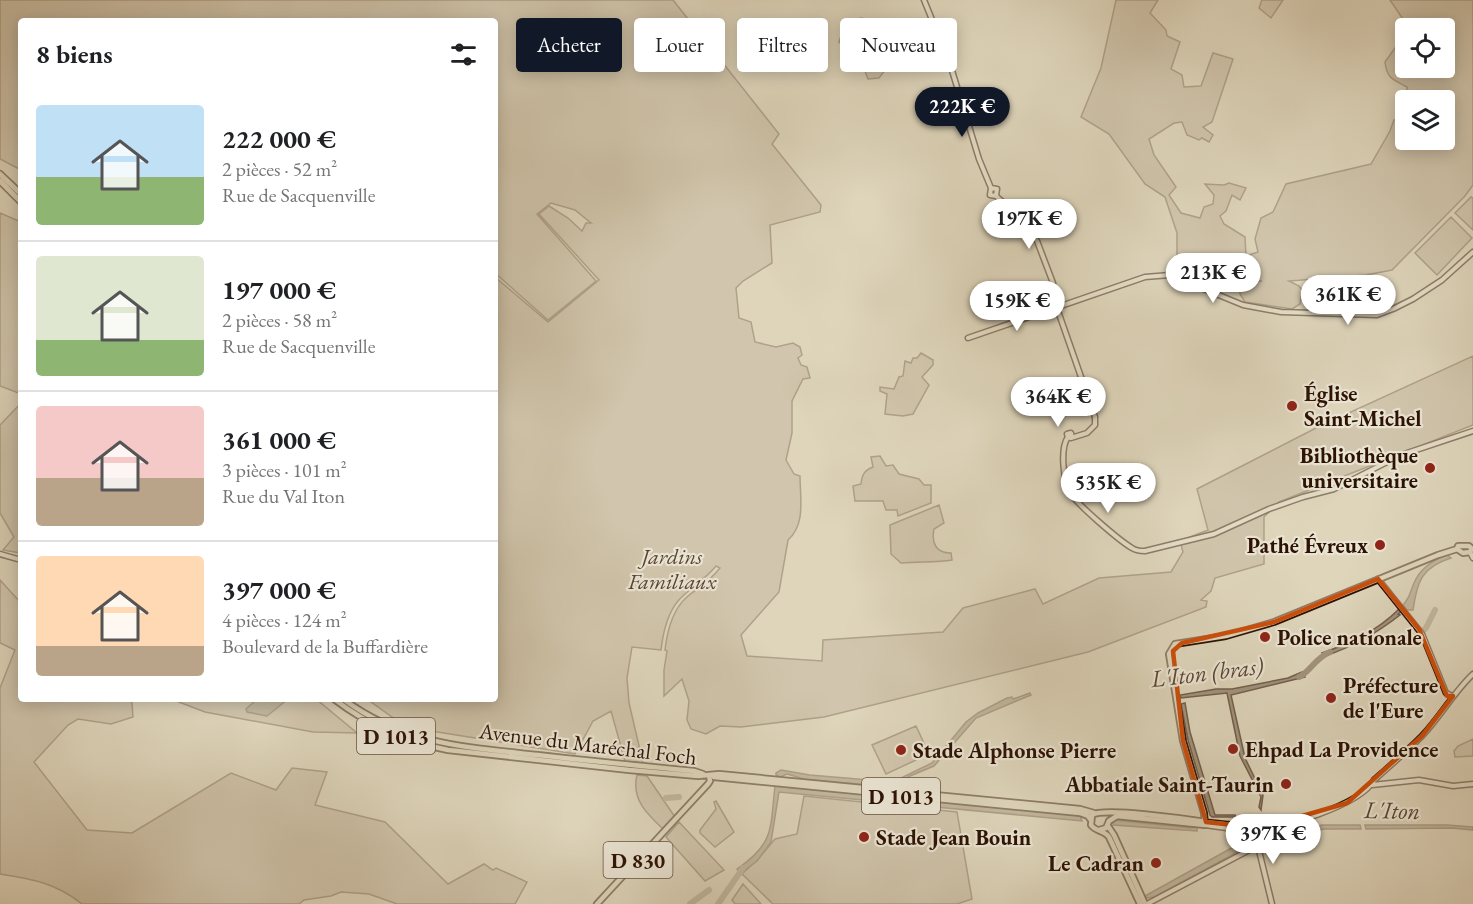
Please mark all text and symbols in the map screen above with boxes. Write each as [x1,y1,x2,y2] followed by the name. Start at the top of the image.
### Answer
[516,18,622,72] chip: Acheter
[634,18,725,72] chip: Louer
[737,18,828,72] chip: Filtres
[840,18,957,72] chip: Nouveau
[1395,18,1455,150] map controls
[1395,18,1455,78] button: locate
[36,37,113,71] text: 8 biens
[447,38,480,71] icon: filters
[913,87,1011,138] pin: 222K €
[1395,90,1455,150] button: layers
[929,93,995,119] text: 222K €
[222,122,336,156] text: 222 000 €
[84,129,156,201] icon: home
[222,156,337,182] text: 2 pièces · 52 m²
[222,182,375,208] text: Rue de Sacquenville
[980,199,1078,250] pin: 197K €
[996,205,1062,231] text: 197K €
[1164,253,1262,304] pin: 213K €
[1180,259,1246,285] text: 213K €
[222,273,336,307] text: 197 000 €
[1299,275,1397,326] pin: 361K €
[84,280,156,352] icon: home
[968,281,1066,332] pin: 159K €
[1315,281,1381,307] text: 361K €
[984,287,1050,313] text: 159K €
[222,307,337,333] text: 2 pièces · 58 m²
[222,333,375,359] text: Rue de Sacquenville
[1009,377,1107,428] pin: 364K €
[1304,379,1422,433] place label: Église Saint-Michel
[1025,383,1091,409] text: 364K €
[1285,399,1299,413] marker: Église Saint-Michel
[222,423,336,457] text: 361 000 €
[84,430,156,502] icon: home
[1300,441,1418,495] place label: Bibliothèque universitaire
[222,457,347,483] text: 3 pièces · 101 m²
[1423,461,1437,475] marker: Bibliothèque universitaire
[1059,463,1157,514] pin: 535K €
[1075,469,1141,495] text: 535K €
[222,483,345,509] text: Rue du Val Iton
[1247,531,1368,560] place label: Pathé Évreux
[1373,538,1387,552] marker: Pathé Évreux
[627,542,717,596] park label: Jardins Familiaux
[222,573,336,607] text: 397 000 €
[84,580,156,652] icon: home
[222,607,347,633] text: 4 pièces · 124 m²
[1277,623,1422,652] place label: Police nationale
[1258,630,1272,644] marker: Police nationale
[222,633,428,659] text: Boulevard de la Buffardière
[1148,650,1266,694] water label: L'Iton (bras)
[1343,671,1438,725] place label: Préfecture de l'Eure
[1324,691,1338,705] marker: Préfecture de l'Eure
[477,716,698,772] street label: Avenue du Maréchal Foch
[357,718,435,754] road number: D 1013
[1245,735,1438,764] place label: Ehpad La Providence
[913,736,1116,765] place label: Stade Alphonse Pierre
[1226,742,1240,756] marker: Ehpad La Providence
[894,743,908,757] marker: Stade Alphonse Pierre
[1064,770,1275,799] place label: Abbatiale Saint-Taurin
[1279,777,1293,791] marker: Abbatiale Saint-Taurin
[862,778,940,814] road number: D 1013
[1363,794,1420,826] water label: L'Iton
[1224,814,1322,865] pin: 397K €
[1240,820,1306,846] text: 397K €
[876,823,1032,852] place label: Stade Jean Bouin
[857,830,871,844] marker: Stade Jean Bouin
[604,842,672,878] road number: D 830
[1048,849,1145,878] place label: Le Cadran
[1149,856,1163,870] marker: Le Cadran

